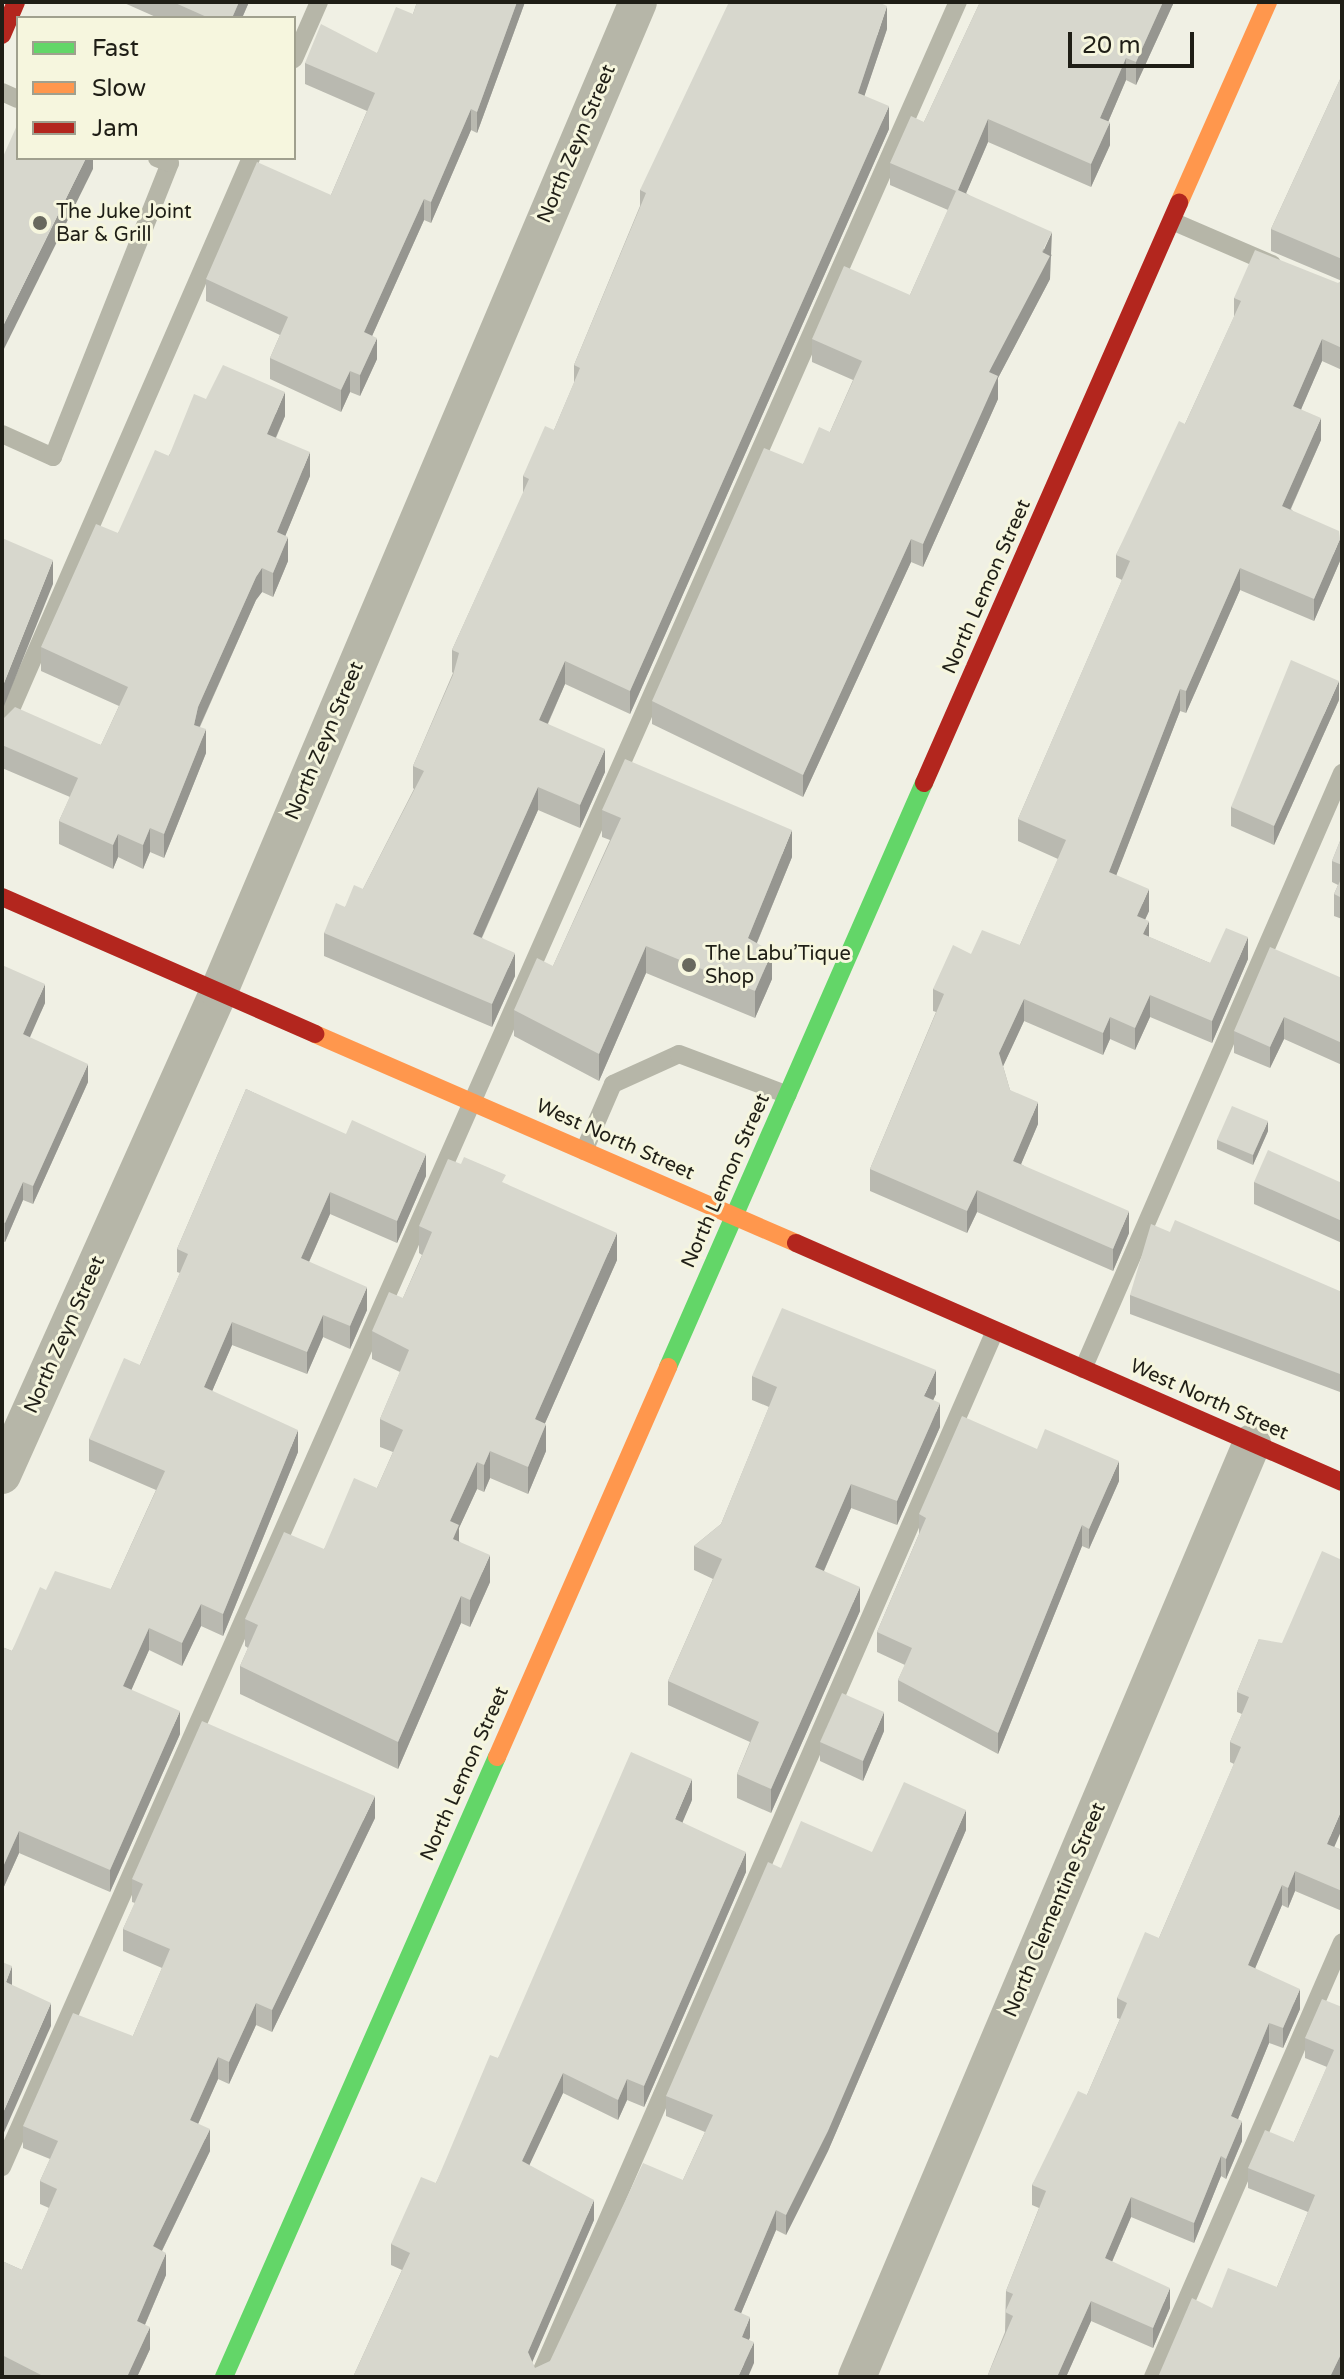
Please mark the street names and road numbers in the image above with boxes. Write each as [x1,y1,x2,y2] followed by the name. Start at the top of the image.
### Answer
[533,61,621,227] street label: North Zeyn Street
[938,496,1036,678] street label: North Lemon Street
[281,658,369,824] street label: North Zeyn Street
[677,1090,775,1272] street label: North Lemon Street
[532,1094,698,1186] street label: West North Street
[19,1253,111,1417] street label: North Zeyn Street
[1126,1354,1292,1446] street label: West North Street
[416,1683,514,1865] street label: North Lemon Street
[999,1799,1111,2021] street label: North Clementine Street

